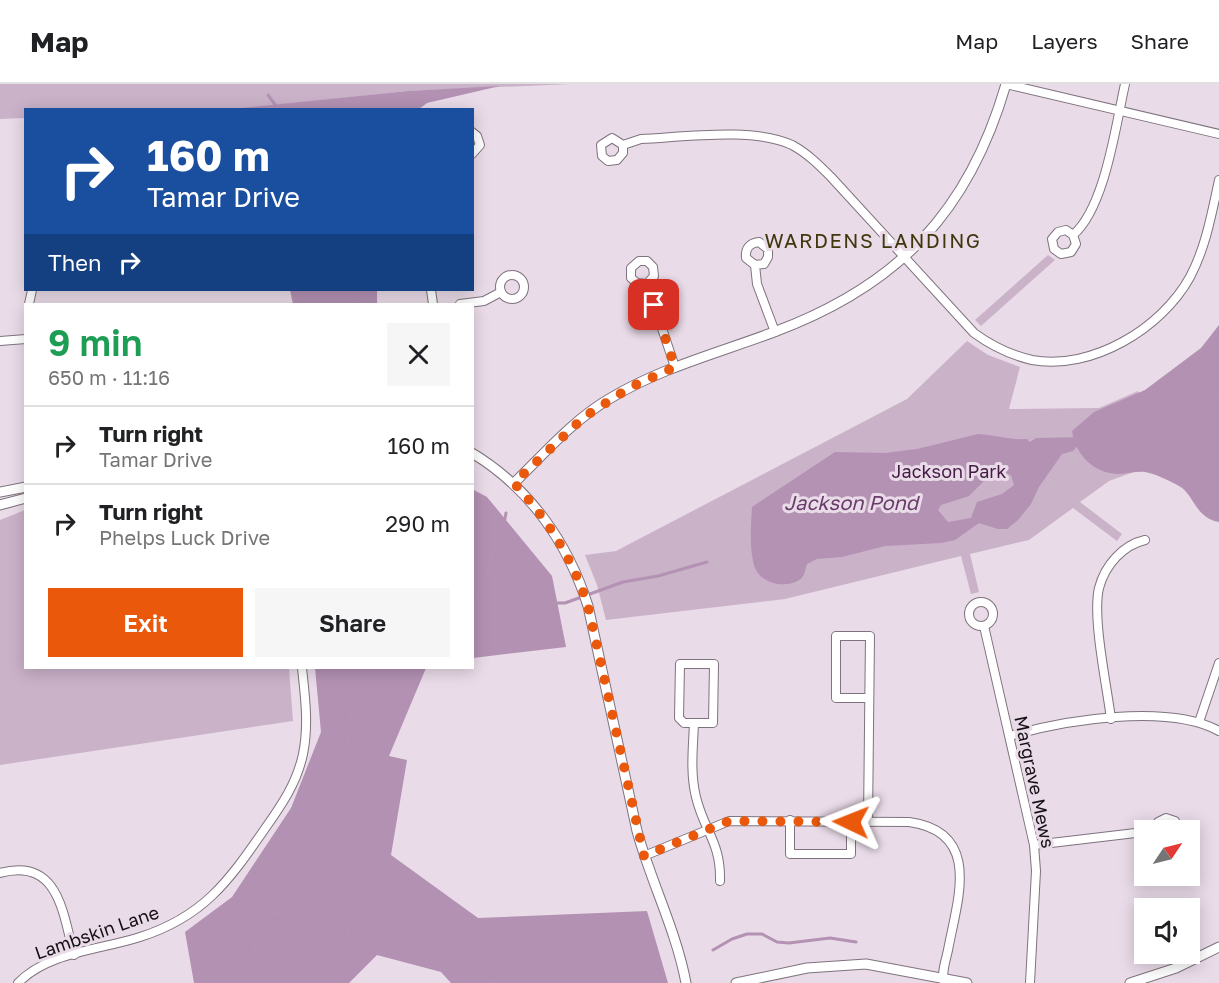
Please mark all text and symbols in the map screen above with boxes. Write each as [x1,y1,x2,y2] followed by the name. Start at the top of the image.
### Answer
[30,25,88,58] text: Map
[955,28,998,54] text: Map
[1031,28,1098,54] text: Layers
[1131,28,1189,54] text: Share
[147,130,270,180] text: 160 m
[48,132,126,210] icon: right
[147,181,300,213] text: Tamar Drive
[765,228,981,252] district label: WARDENS LANDING
[113,246,146,279] icon: right
[48,249,101,276] text: Then
[628,279,679,330] pin
[637,288,670,321] icon: arrive
[48,321,143,364] text: 9 min
[387,323,450,386] button: close
[48,365,170,389] text: 650 m · 11:16
[99,420,203,447] text: Turn right
[48,429,81,462] icon: right
[387,432,450,459] text: 160 m
[99,447,212,471] text: Tamar Drive
[891,460,1007,482] park label: Jackson Park
[784,490,921,514] water label: Jackson Pond
[99,498,203,525] text: Turn right
[48,507,81,540] icon: right
[385,510,450,537] text: 290 m
[99,525,270,549] text: Phelps Luck Drive
[48,588,243,657] button: Exit
[255,588,450,657] button: Share
[1010,714,1060,850] street label: Margrave Mews
[819,790,883,854] position arrow
[1134,820,1200,886] north arrow
[1134,820,1200,964] map controls
[1134,898,1200,964] button: sound
[32,901,162,964] street label: Lambskin Lane

